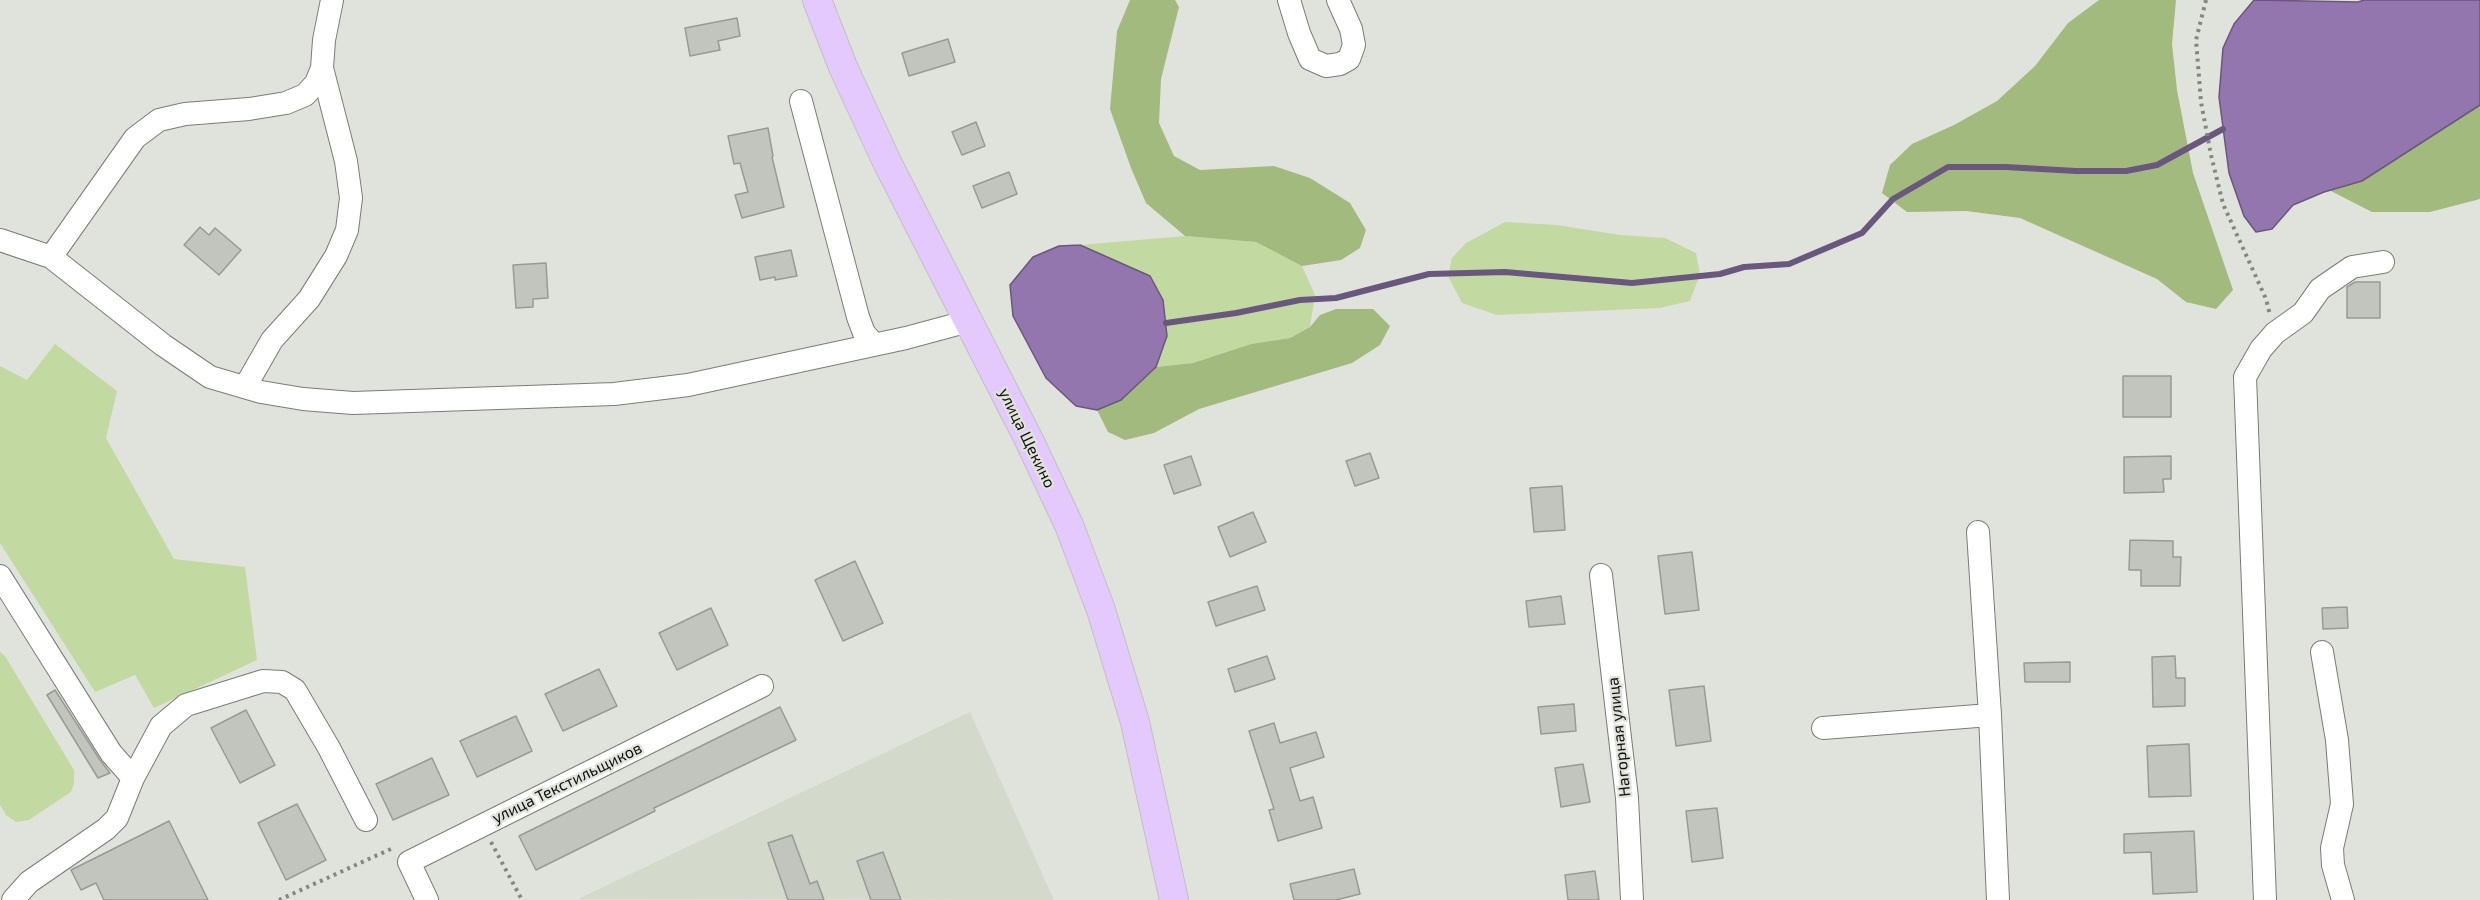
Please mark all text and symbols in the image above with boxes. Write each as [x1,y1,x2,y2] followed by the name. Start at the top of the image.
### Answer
[995,385,1059,491] street label: улица Щекино
[1603,676,1635,798] street label: Нагорная улица
[489,738,645,828] street label: улица Текстильщиков

